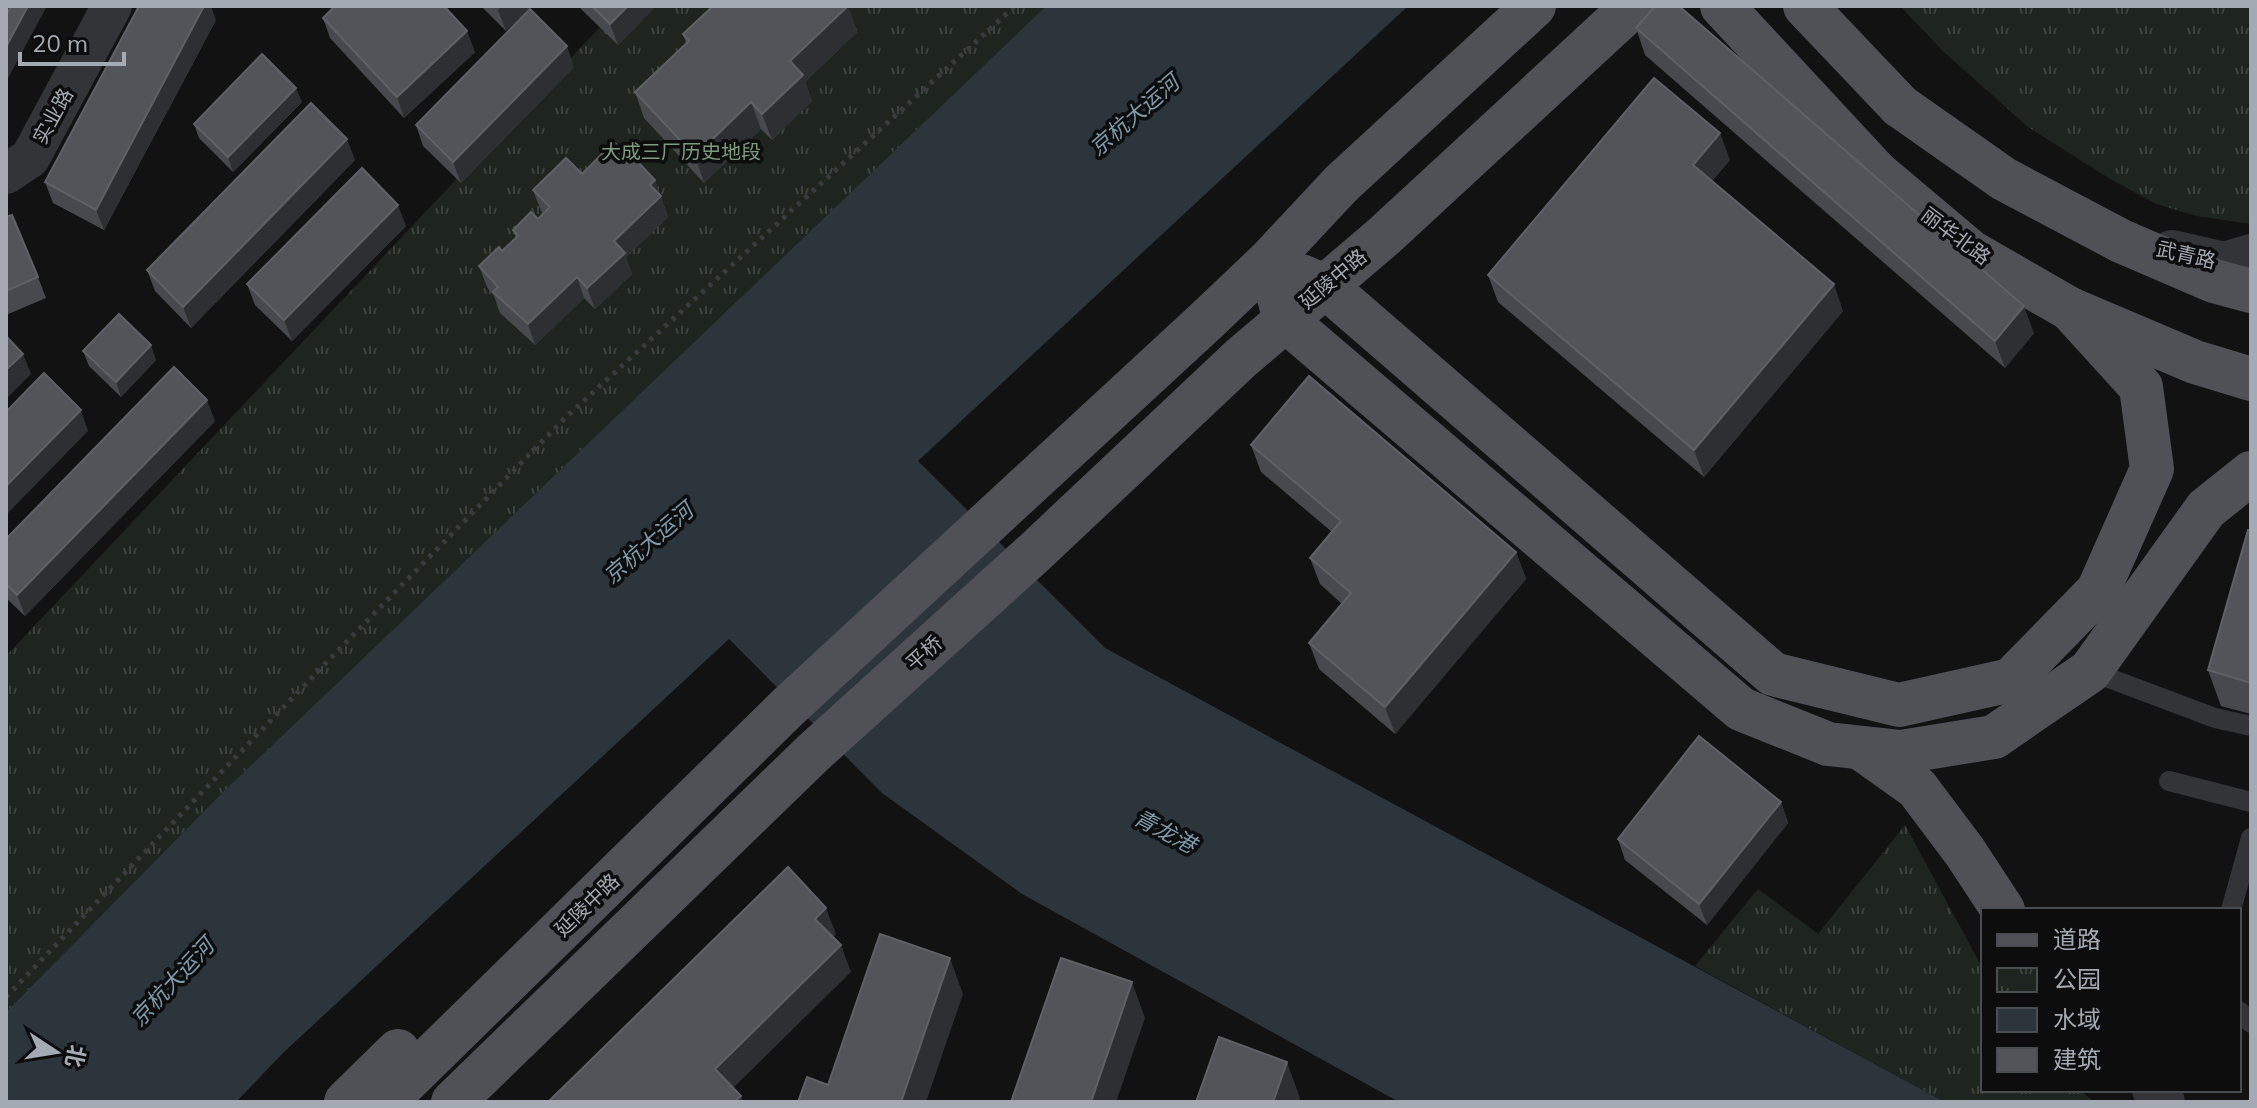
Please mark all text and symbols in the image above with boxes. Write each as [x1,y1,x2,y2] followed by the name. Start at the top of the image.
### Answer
[20,16,124,66] scale bar
[32,28,88,58] text: 20 m
[1083,66,1188,162] water label: 京杭大运河
[27,83,78,148] street label: 实业路
[601,139,761,164] park label: 大成三厂历史地段
[1917,202,1996,270] street label: 丽华北路
[2154,236,2218,273] street label: 武青路
[1294,243,1371,314] street label: 延陵中路
[597,494,702,590] water label: 京杭大运河
[900,630,947,675] street label: 平桥
[1129,803,1203,860] water label: 青龙港
[549,868,624,941] street label: 延陵中路
[1981,908,2241,1092] legend
[2053,924,2101,954] text: 道路
[124,929,222,1032] water label: 京杭大运河
[2053,964,2101,994] text: 公园
[2053,1004,2101,1034] text: 水域
[16,1012,96,1092] north arrow
[60,1042,92,1070] text: 北
[2053,1044,2101,1074] text: 建筑

